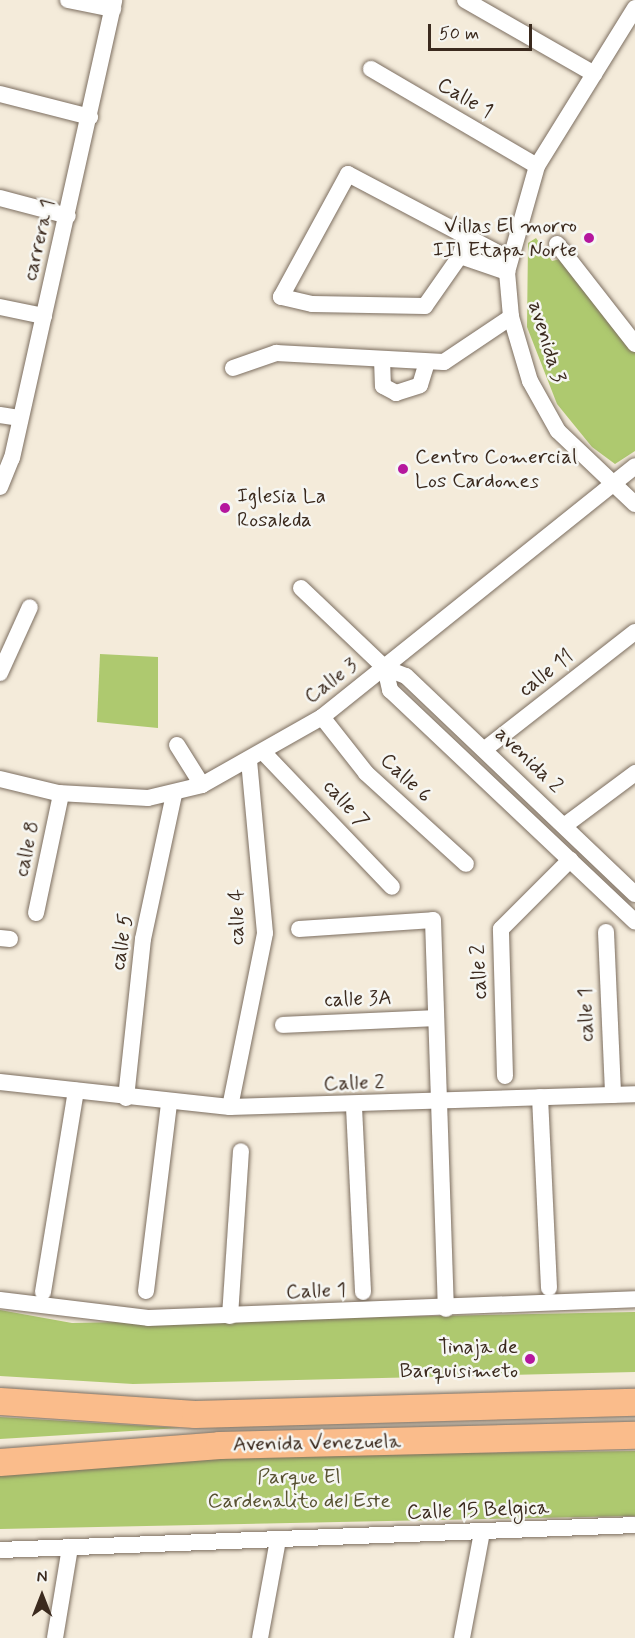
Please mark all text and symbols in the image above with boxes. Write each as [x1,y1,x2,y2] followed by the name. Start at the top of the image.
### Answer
[431,12,534,50] scale bar
[439,22,479,46] text: 50 m
[433,72,497,124] street label: Calle 1
[17,197,61,283] street label: carrera 1
[430,213,577,263] place label: Villas El morro III Etapa Norte
[582,231,596,245] marker: Villas El morro III Etapa Norte
[523,298,571,386] street label: avenida 3
[415,444,577,494] place label: Centro Comercial Los Cardones
[396,462,410,476] marker: Centro Comercial Los Cardones
[237,483,327,533] place label: Iglesia La Rosaleda
[218,501,232,515] marker: Iglesia La Rosaleda
[513,644,579,702] street label: calle 11
[299,653,363,709] street label: Calle 3
[490,722,568,798] street label: avenida 2
[375,748,437,808] street label: Calle 6
[318,774,374,834] street label: calle 7
[9,819,45,879] street label: calle 8
[224,889,250,945] street label: calle 4
[105,912,139,972] street label: calle 5
[465,944,493,1000] street label: calle 2
[324,985,392,1013] street label: calle 3A
[572,988,600,1042] street label: calle 1
[323,1069,385,1097] street label: Calle 2
[285,1277,347,1305] street label: Calle 1
[399,1334,518,1384] place label: Tinaja de Barquisimeto
[523,1352,537,1366] marker: Tinaja de Barquisimeto
[233,1429,401,1457] street label: Avenida Venezuela
[207,1464,391,1514] park label: Parque El Cardenalito del Este
[406,1495,550,1525] street label: Calle 15 Belgica
[12,1566,72,1626] north arrow
[37,1567,47,1588] text: N

